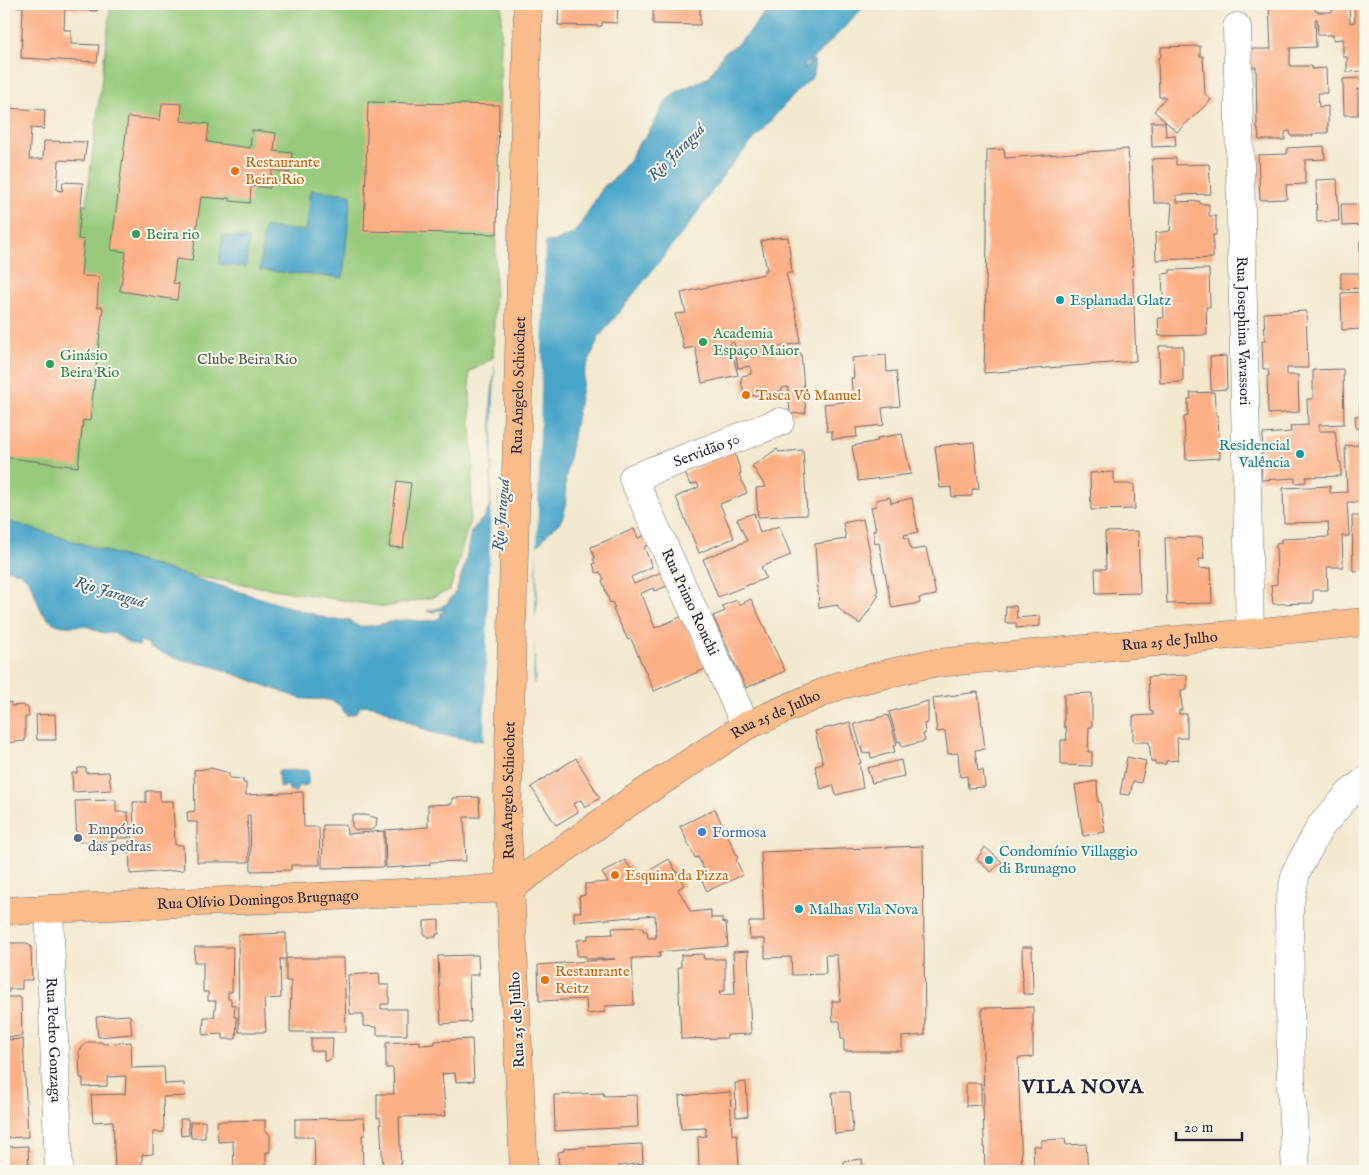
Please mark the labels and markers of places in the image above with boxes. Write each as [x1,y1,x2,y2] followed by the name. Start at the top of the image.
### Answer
[245,153,320,189] place label: Restaurante Beira Rio
[229,165,241,177] marker: Restaurante Beira Rio
[146,225,200,244] place label: Beira rio
[130,228,142,240] marker: Beira rio
[1070,291,1171,310] place label: Esplanada Glatz
[1054,294,1066,306] marker: Esplanada Glatz
[712,324,800,360] place label: Academia Espaço Maior
[697,336,709,348] marker: Academia Espaço Maior
[60,346,119,382] place label: Ginásio Beira Rio
[44,358,56,370] marker: Ginásio Beira Rio
[756,386,862,405] place label: Tasca Vô Manuel
[740,389,752,401] marker: Tasca Vô Manuel
[1219,436,1291,472] place label: Residencial Valência
[1294,448,1306,460] marker: Residencial Valência
[88,820,151,856] place label: Empório das pedras
[712,823,767,842] place label: Formosa
[696,826,708,838] marker: Formosa
[72,832,84,844] marker: Empório das pedras
[999,842,1138,878] place label: Condomínio Villaggio di Brunagno
[983,854,995,866] marker: Condomínio Villaggio di Brunagno
[625,866,729,885] place label: Esquina da Pizza
[609,869,621,881] marker: Esquina da Pizza
[809,900,918,919] place label: Malhas Vila Nova
[793,903,805,915] marker: Malhas Vila Nova
[555,962,630,998] place label: Restaurante Reitz
[539,974,551,986] marker: Restaurante Reitz

